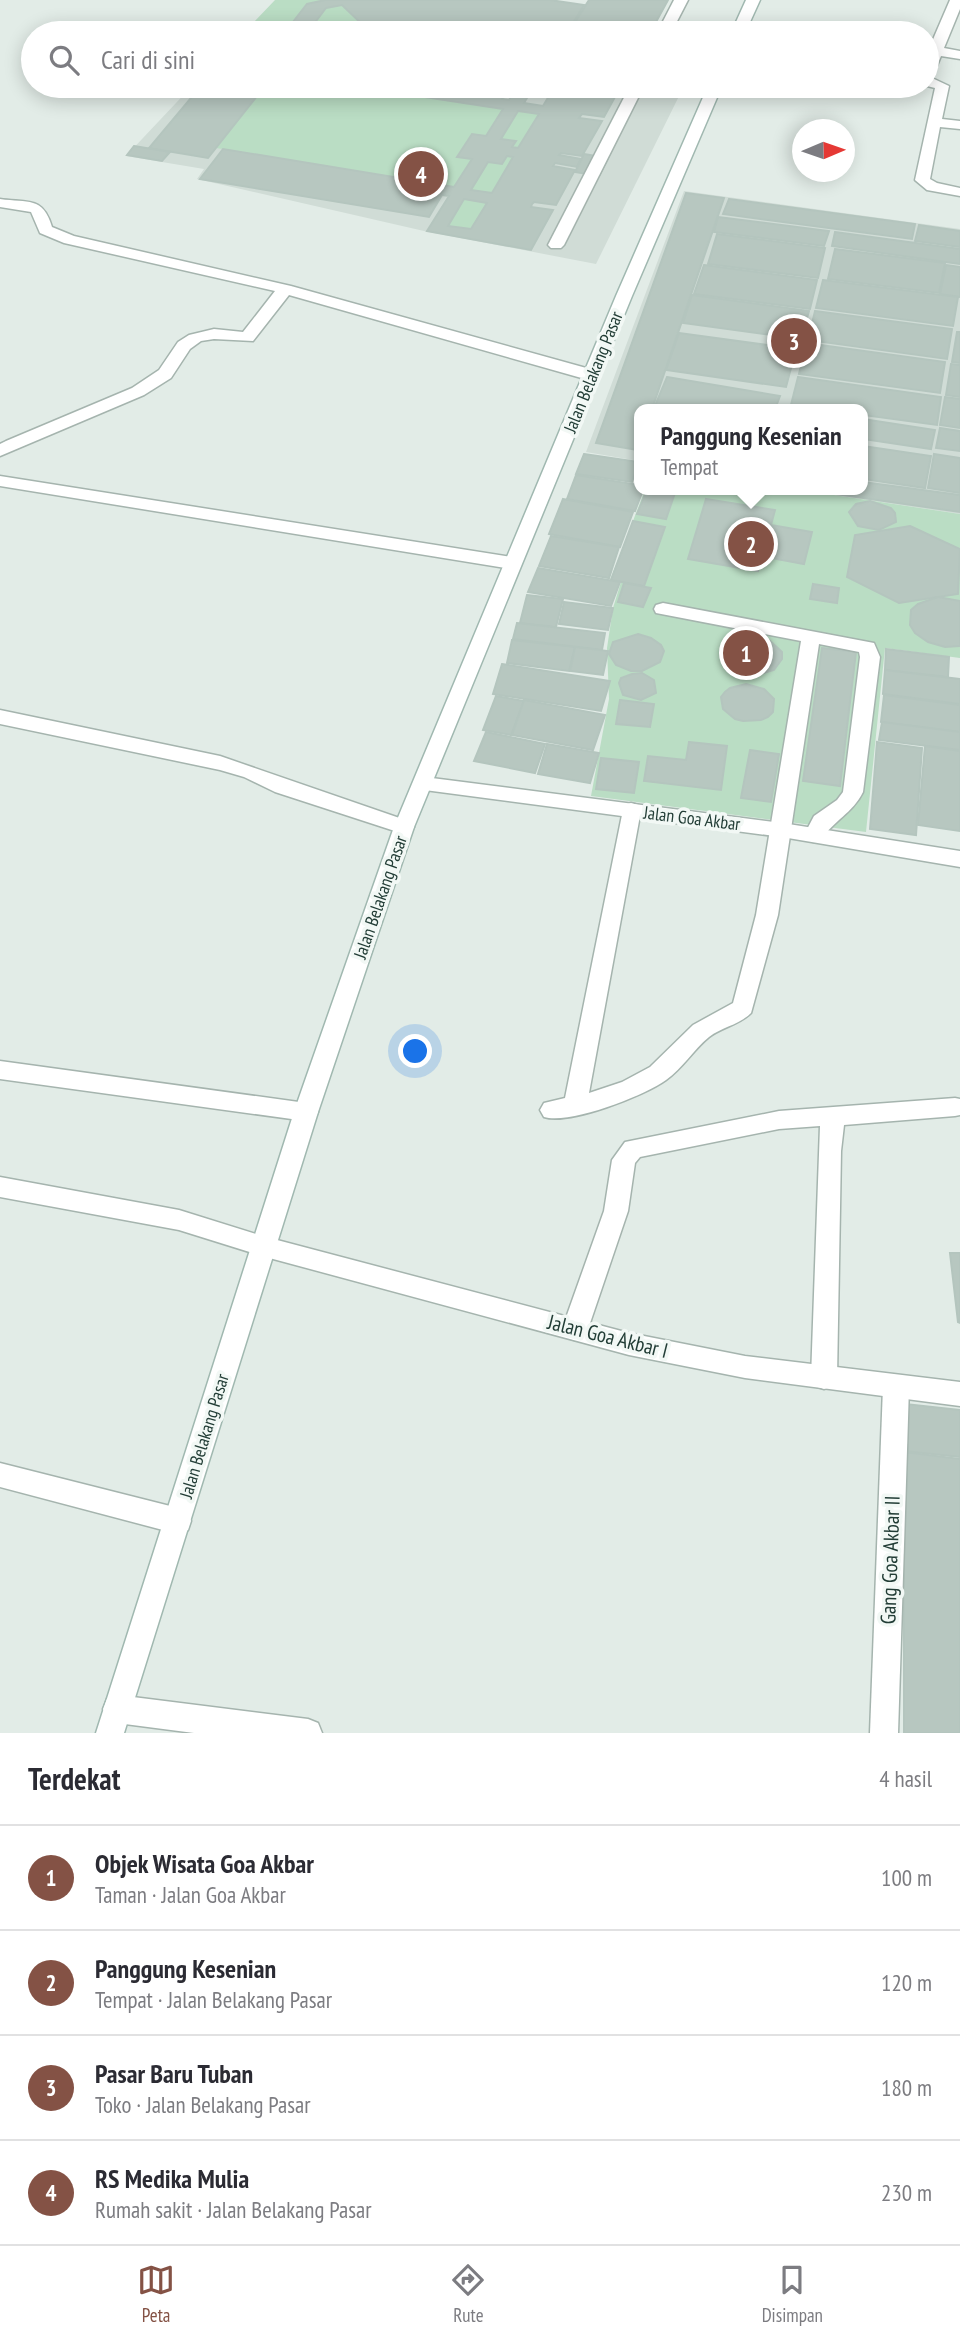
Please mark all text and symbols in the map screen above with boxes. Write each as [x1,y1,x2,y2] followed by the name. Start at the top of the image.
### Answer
[21,21,939,98] search box
[45,41,83,79] icon: search
[101,43,195,76] text: Cari di sini
[792,119,855,182] north arrow
[398,148,444,200] pin: 4
[558,308,628,437] street label: Jalan Belakang Pasar
[771,315,817,367] pin: 3
[634,404,868,495] popup
[660,419,842,452] text: Panggung Kesenian
[660,452,718,481] text: Tempat
[728,518,774,570] pin: 2
[723,627,769,679] pin: 1
[641,801,742,835] street label: Jalan Goa Akbar
[348,832,412,963] street label: Jalan Belakang Pasar
[398,1034,432,1068] your location
[544,1308,671,1364] street label: Jalan Goa Akbar I
[174,1371,234,1502] street label: Jalan Belakang Pasar
[874,1495,906,1625] street label: Gang Goa Akbar II
[28,1759,120,1798] text: Terdekat
[879,1764,932,1793] text: 4 hasil
[95,1847,314,1880] text: Objek Wisata Goa Akbar
[46,1863,57,1892] text: 1
[881,1863,932,1892] text: 100 m
[95,1880,286,1909] text: Taman · Jalan Goa Akbar
[95,1952,276,1985] text: Panggung Kesenian
[46,1968,57,1997] text: 2
[881,1968,932,1997] text: 120 m
[95,1985,332,2014] text: Tempat · Jalan Belakang Pasar
[95,2057,253,2090] text: Pasar Baru Tuban
[46,2073,57,2102] text: 3
[881,2073,932,2102] text: 180 m
[95,2090,311,2119] text: Toko · Jalan Belakang Pasar
[95,2162,249,2195] text: RS Medika Mulia
[46,2178,57,2207] text: 4
[881,2178,932,2207] text: 230 m
[95,2195,371,2224] text: Rumah sakit · Jalan Belakang Pasar
[137,2261,175,2327] tab: Peta
[449,2261,487,2327] tab: Rute
[762,2261,823,2327] tab: Disimpan

